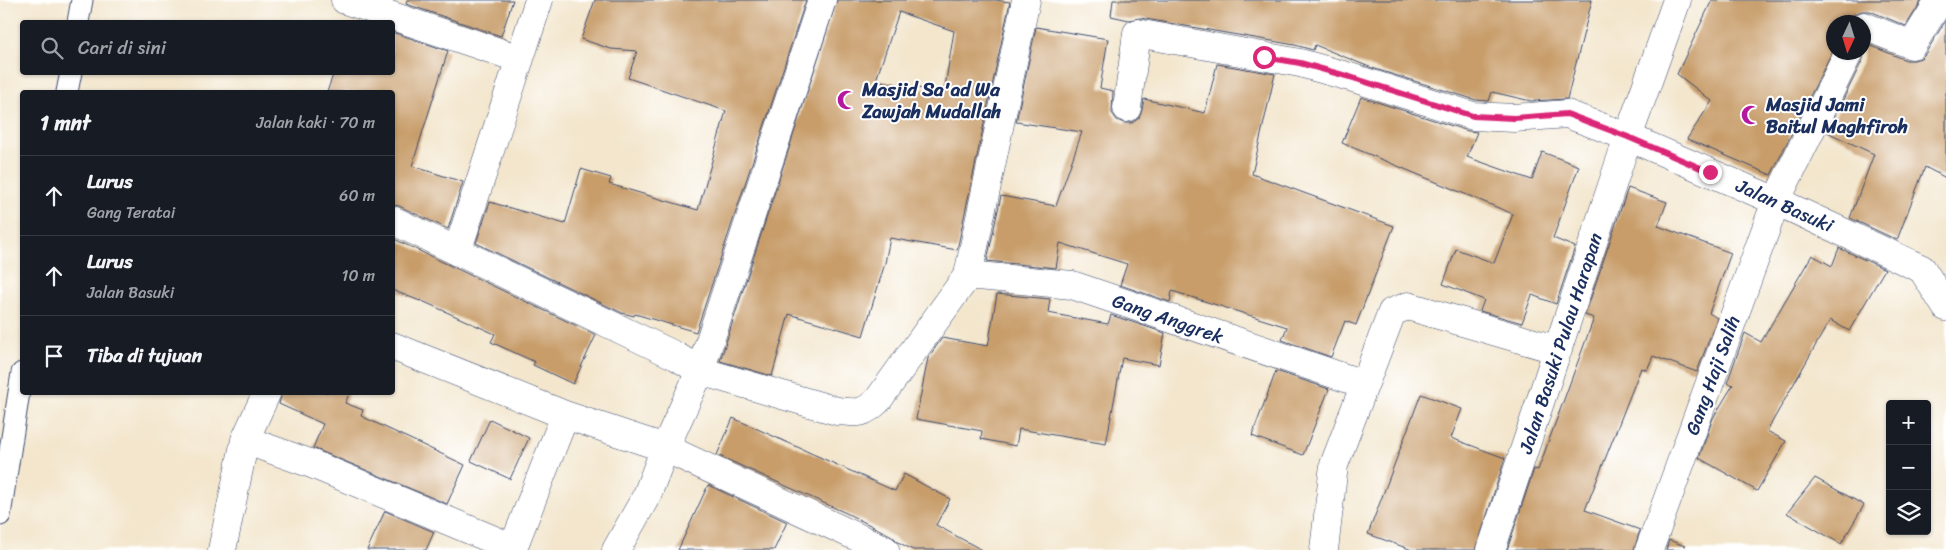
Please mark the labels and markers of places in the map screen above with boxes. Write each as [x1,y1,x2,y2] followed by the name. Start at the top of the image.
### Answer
[861,73,1001,128] place label: Masjid Sa'ad Wa Zawjah Mudallah
[1765,88,1908,143] place label: Masjid Jami Baitul Maghfiroh
[836,89,858,111] mosque icon: Masjid Sa'ad Wa Zawjah Mudallah
[1740,104,1762,126] mosque icon: Masjid Jami Baitul Maghfiroh

